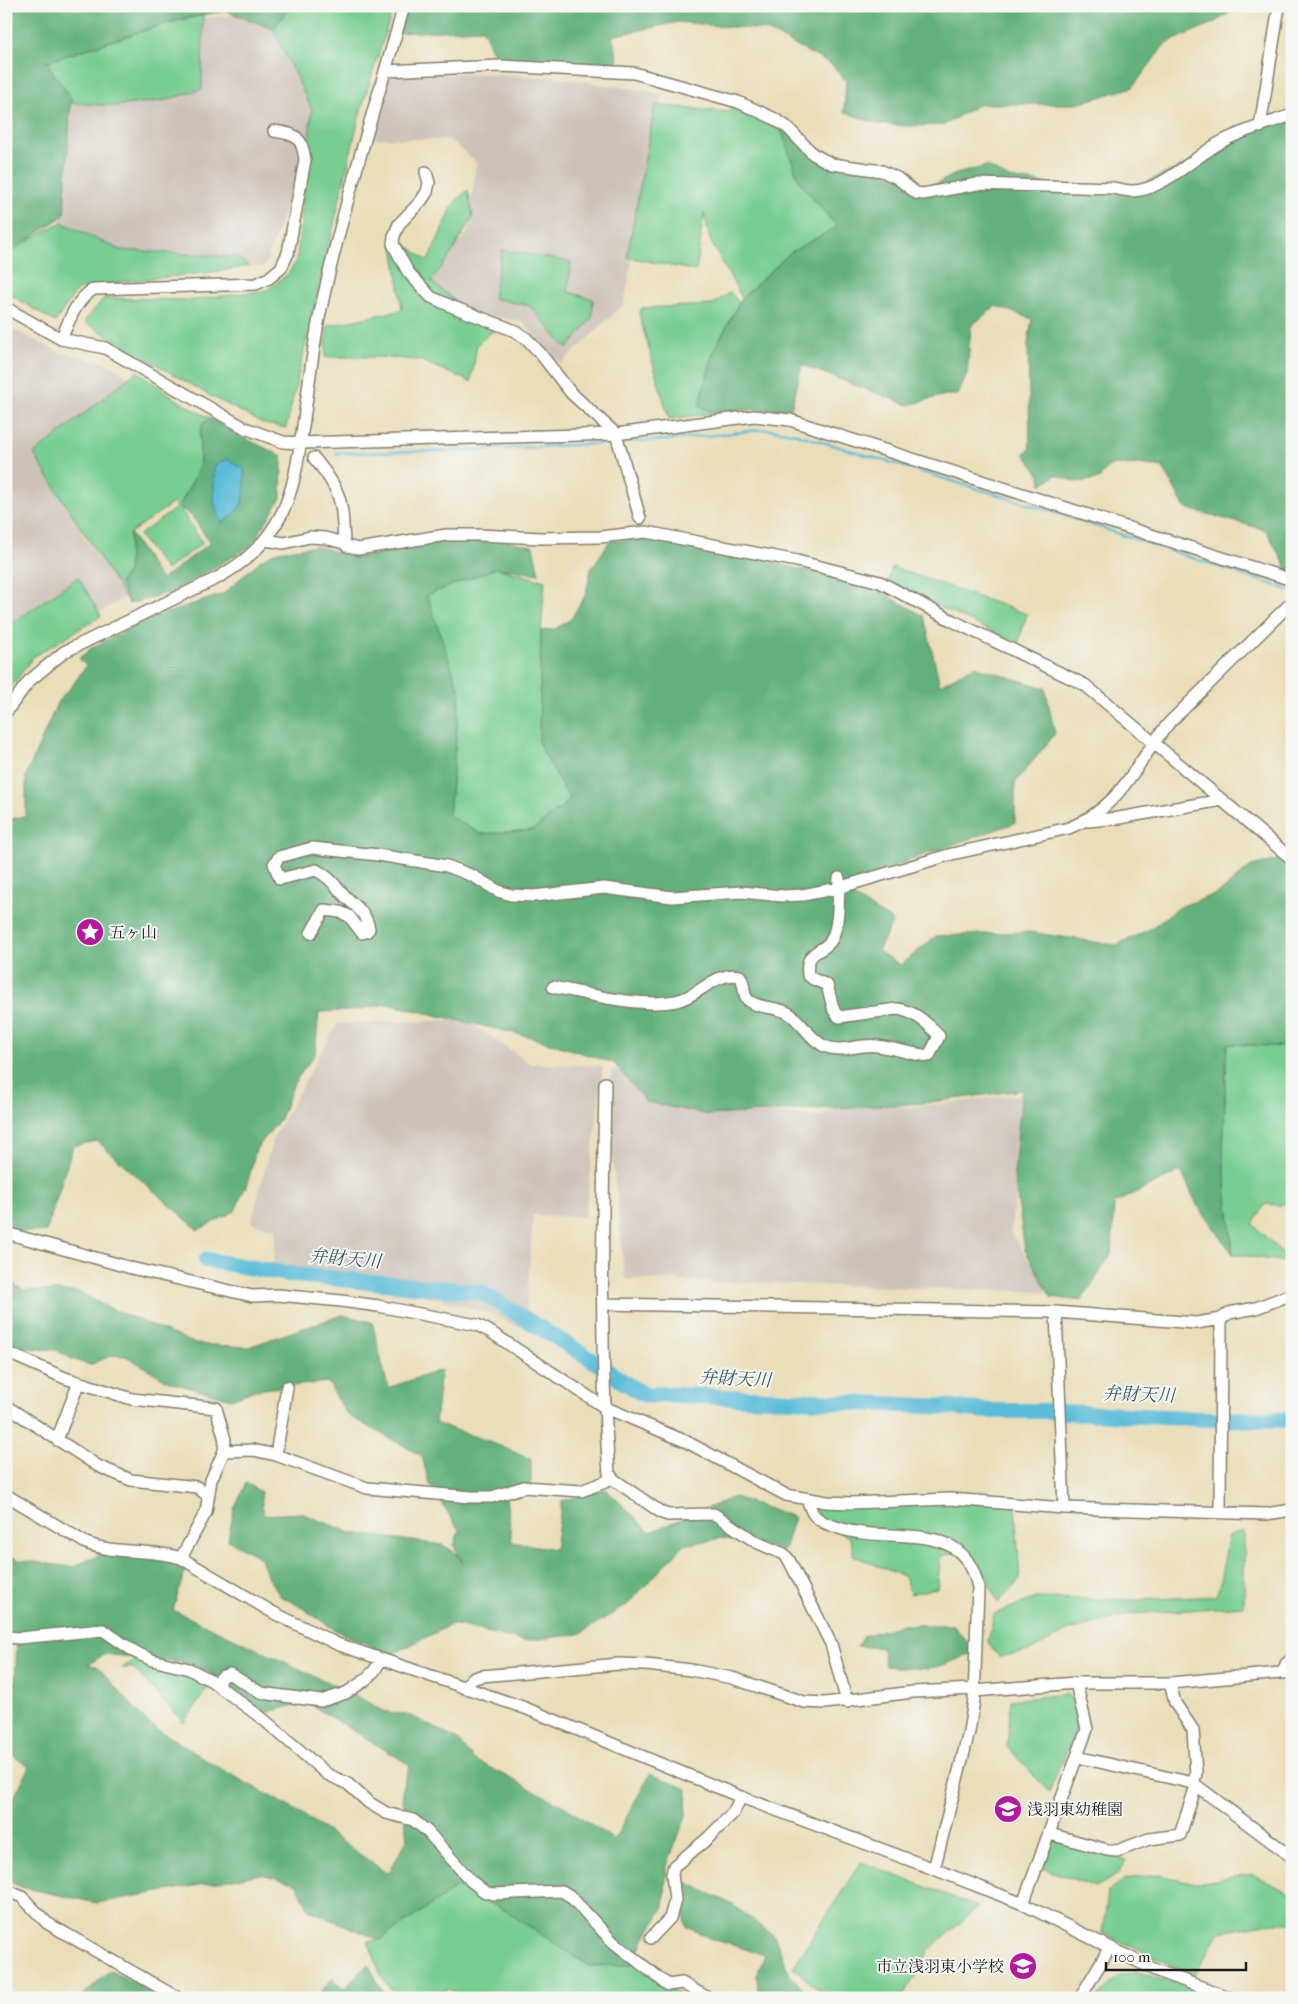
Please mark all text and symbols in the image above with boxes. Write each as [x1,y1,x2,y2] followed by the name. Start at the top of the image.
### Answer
[75,917,105,947] place icon: 五ヶ山
[109,923,157,942] place label: 五ヶ山
[308,1245,384,1273] water label: 弁財天川
[698,1367,773,1391] water label: 弁財天川
[1103,1383,1177,1407] water label: 弁財天川
[993,1794,1023,1824] school or university icon: 浅羽東幼稚園
[1027,1800,1123,1819] place label: 浅羽東幼稚園
[1106,1939,1246,1971] scale bar
[1113,1948,1151,1966] text: 100 m
[1008,1951,1038,1981] school or university icon: 市立浅羽東小学校
[876,1957,1004,1976] place label: 市立浅羽東小学校

